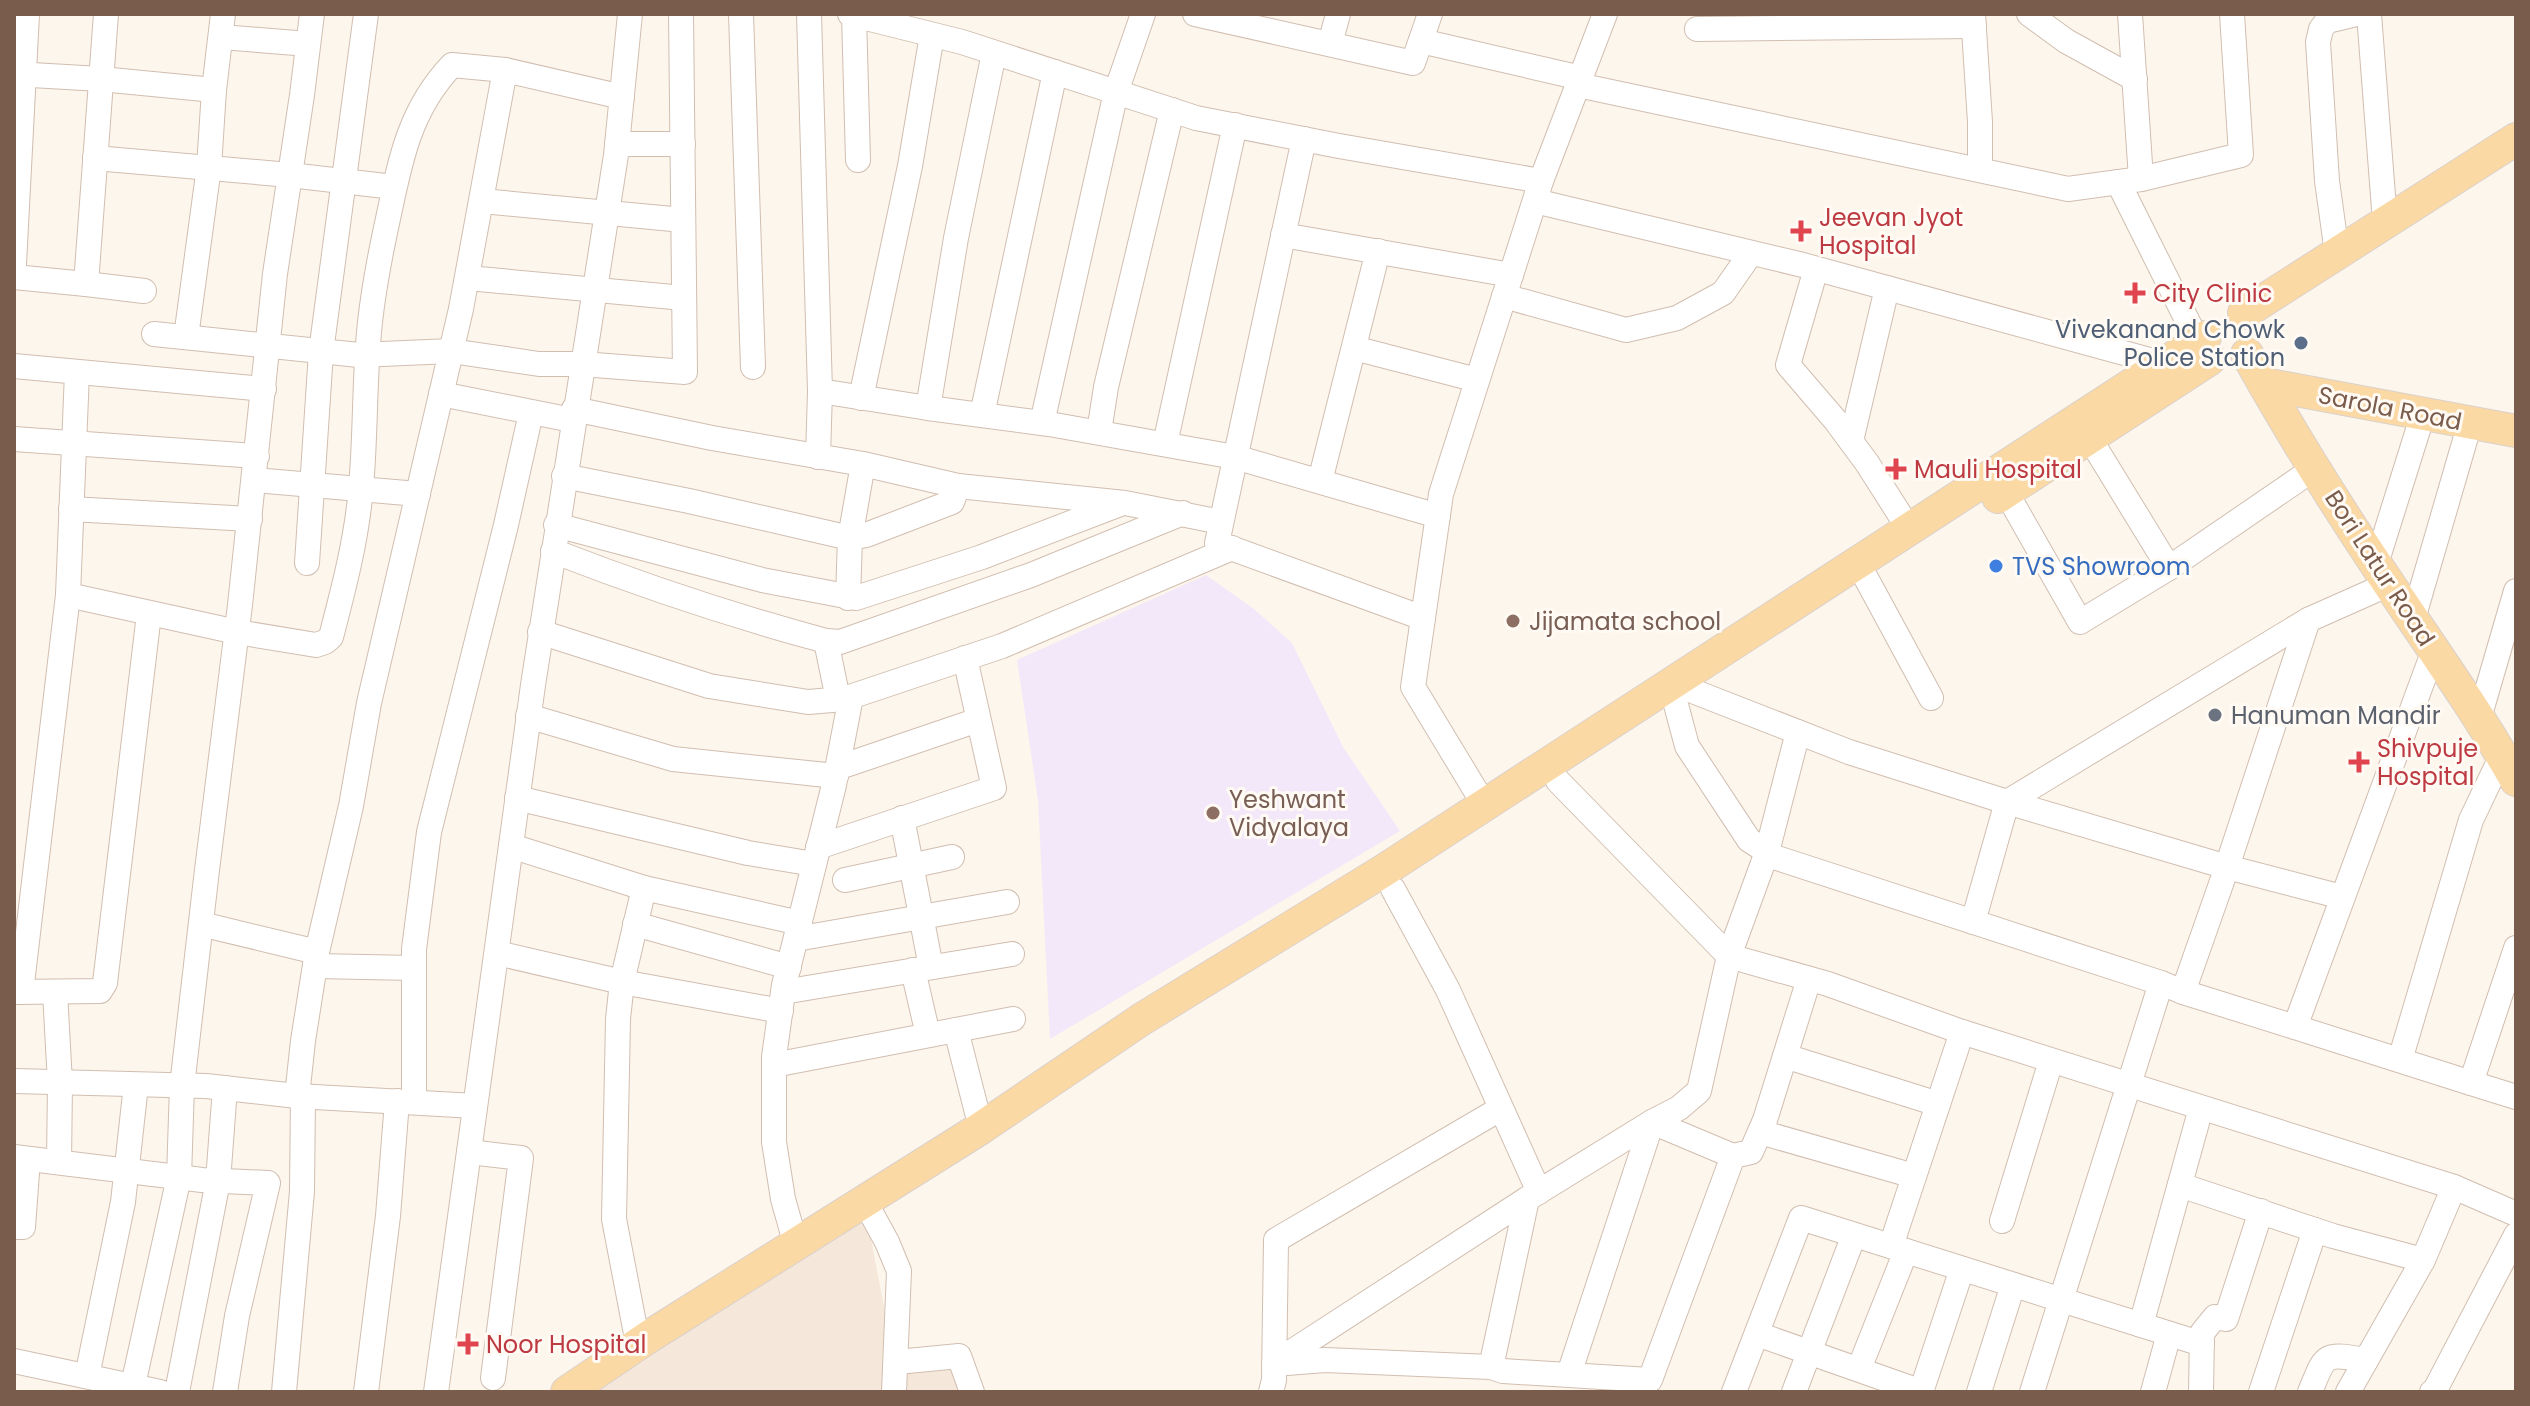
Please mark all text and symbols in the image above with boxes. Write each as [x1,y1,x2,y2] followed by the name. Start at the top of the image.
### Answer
[1819,201,1963,262] place label: Jeevan Jyot Hospital
[1790,220,1812,242] marker: Jeevan Jyot Hospital
[2153,277,2272,310] place label: City Clinic
[2124,282,2146,304] marker: City Clinic
[2055,313,2286,374] place label: Vivekanand Chowk Police Station
[2292,334,2310,352] marker: Vivekanand Chowk Police Station
[2315,378,2465,438] street label: Sarola Road
[1914,453,2082,486] place label: Mauli Hospital
[1885,458,1907,480] marker: Mauli Hospital
[2317,484,2443,652] street label: Bori Latur Road
[2012,550,2191,583] place label: TVS Showroom
[1987,557,2005,575] marker: TVS Showroom
[1529,605,1721,638] place label: Jijamata school
[1504,612,1522,630] marker: Jijamata school
[2231,699,2441,732] place label: Hanuman Mandir
[2206,706,2224,724] marker: Hanuman Mandir
[2377,732,2478,793] place label: Shivpuje Hospital
[2348,751,2370,773] marker: Shivpuje Hospital
[1229,783,1349,844] place label: Yeshwant Vidyalaya
[1204,804,1222,822] marker: Yeshwant Vidyalaya
[486,1328,646,1361] place label: Noor Hospital
[457,1333,479,1355] marker: Noor Hospital

